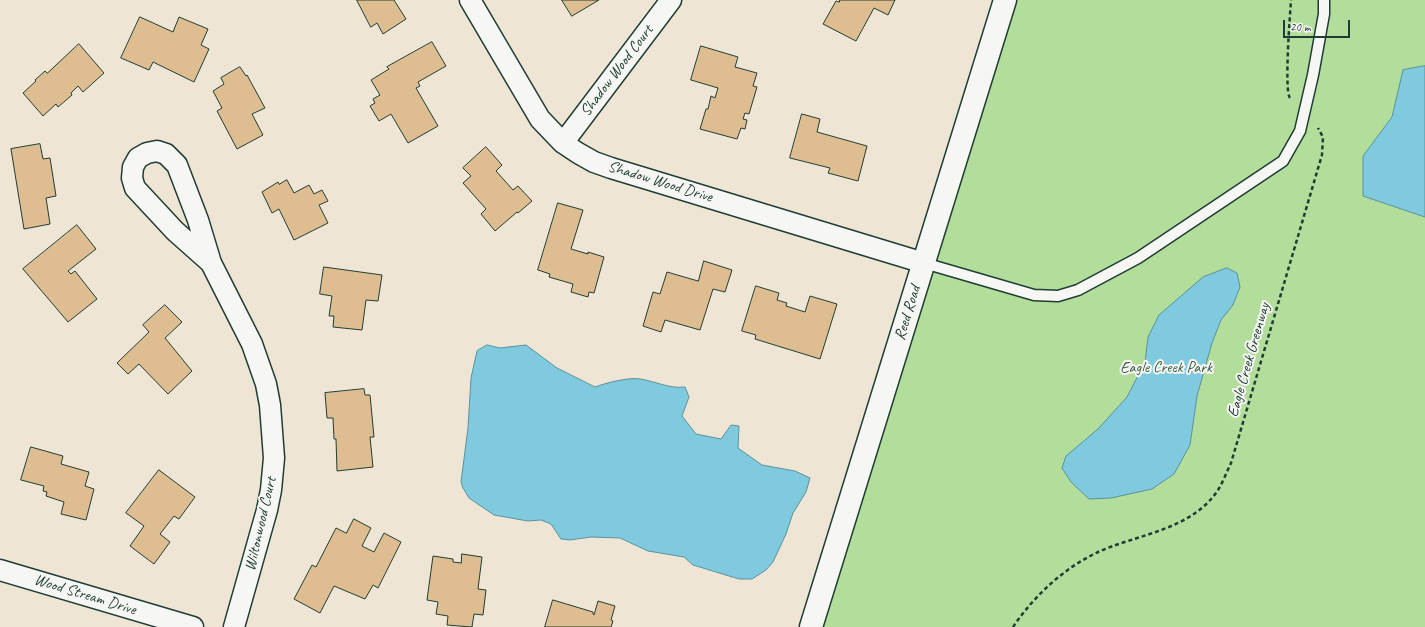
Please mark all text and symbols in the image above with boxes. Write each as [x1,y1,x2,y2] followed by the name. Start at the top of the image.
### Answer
[1285,12,1352,38] scale bar
[1290,19,1310,35] text: 20 m
[576,21,658,121] street label: Shadow Wood Court
[605,157,715,207] street label: Shadow Wood Drive
[891,284,925,342] street label: Reed Road
[1224,301,1274,419] street label: Eagle Creek Greenway
[1120,358,1212,378] park label: Eagle Creek Park
[241,475,281,573] street label: Wiltonwood Court
[32,570,138,620] street label: Wood Stream Drive

